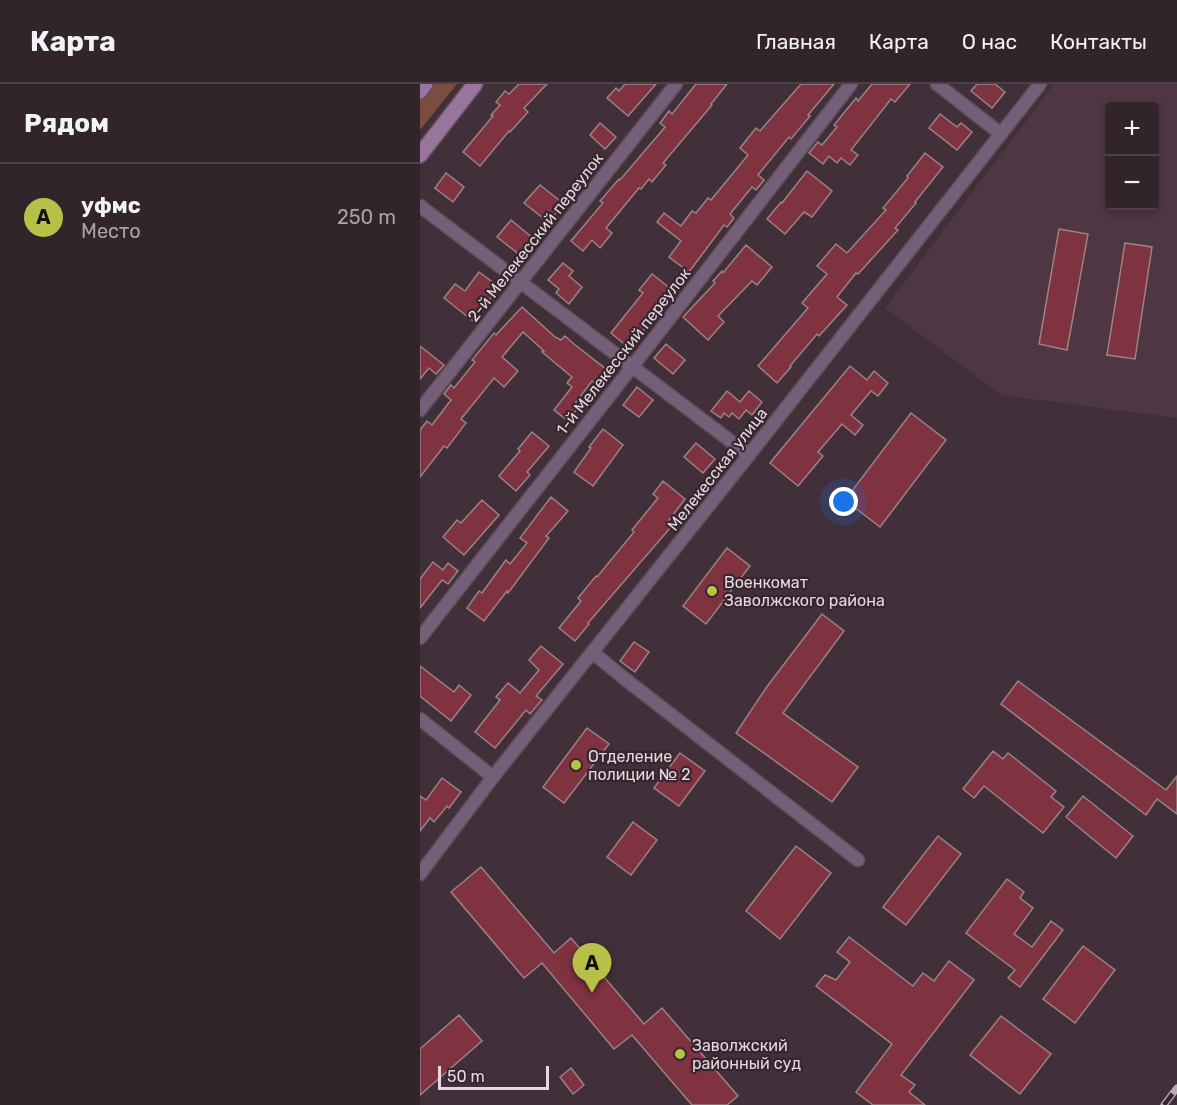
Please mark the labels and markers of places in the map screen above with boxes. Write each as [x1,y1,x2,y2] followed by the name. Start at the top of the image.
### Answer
[724,573,885,610] place label: Военкомат Заволжского района
[705,584,719,598] marker: Военкомат Заволжского района
[588,747,691,784] place label: Отделение полиции № 2
[569,758,583,772] marker: Отделение полиции № 2
[572,944,612,993] pin: A
[692,1036,801,1073] place label: Заволжский районный суд
[673,1047,687,1061] marker: Заволжский районный суд

